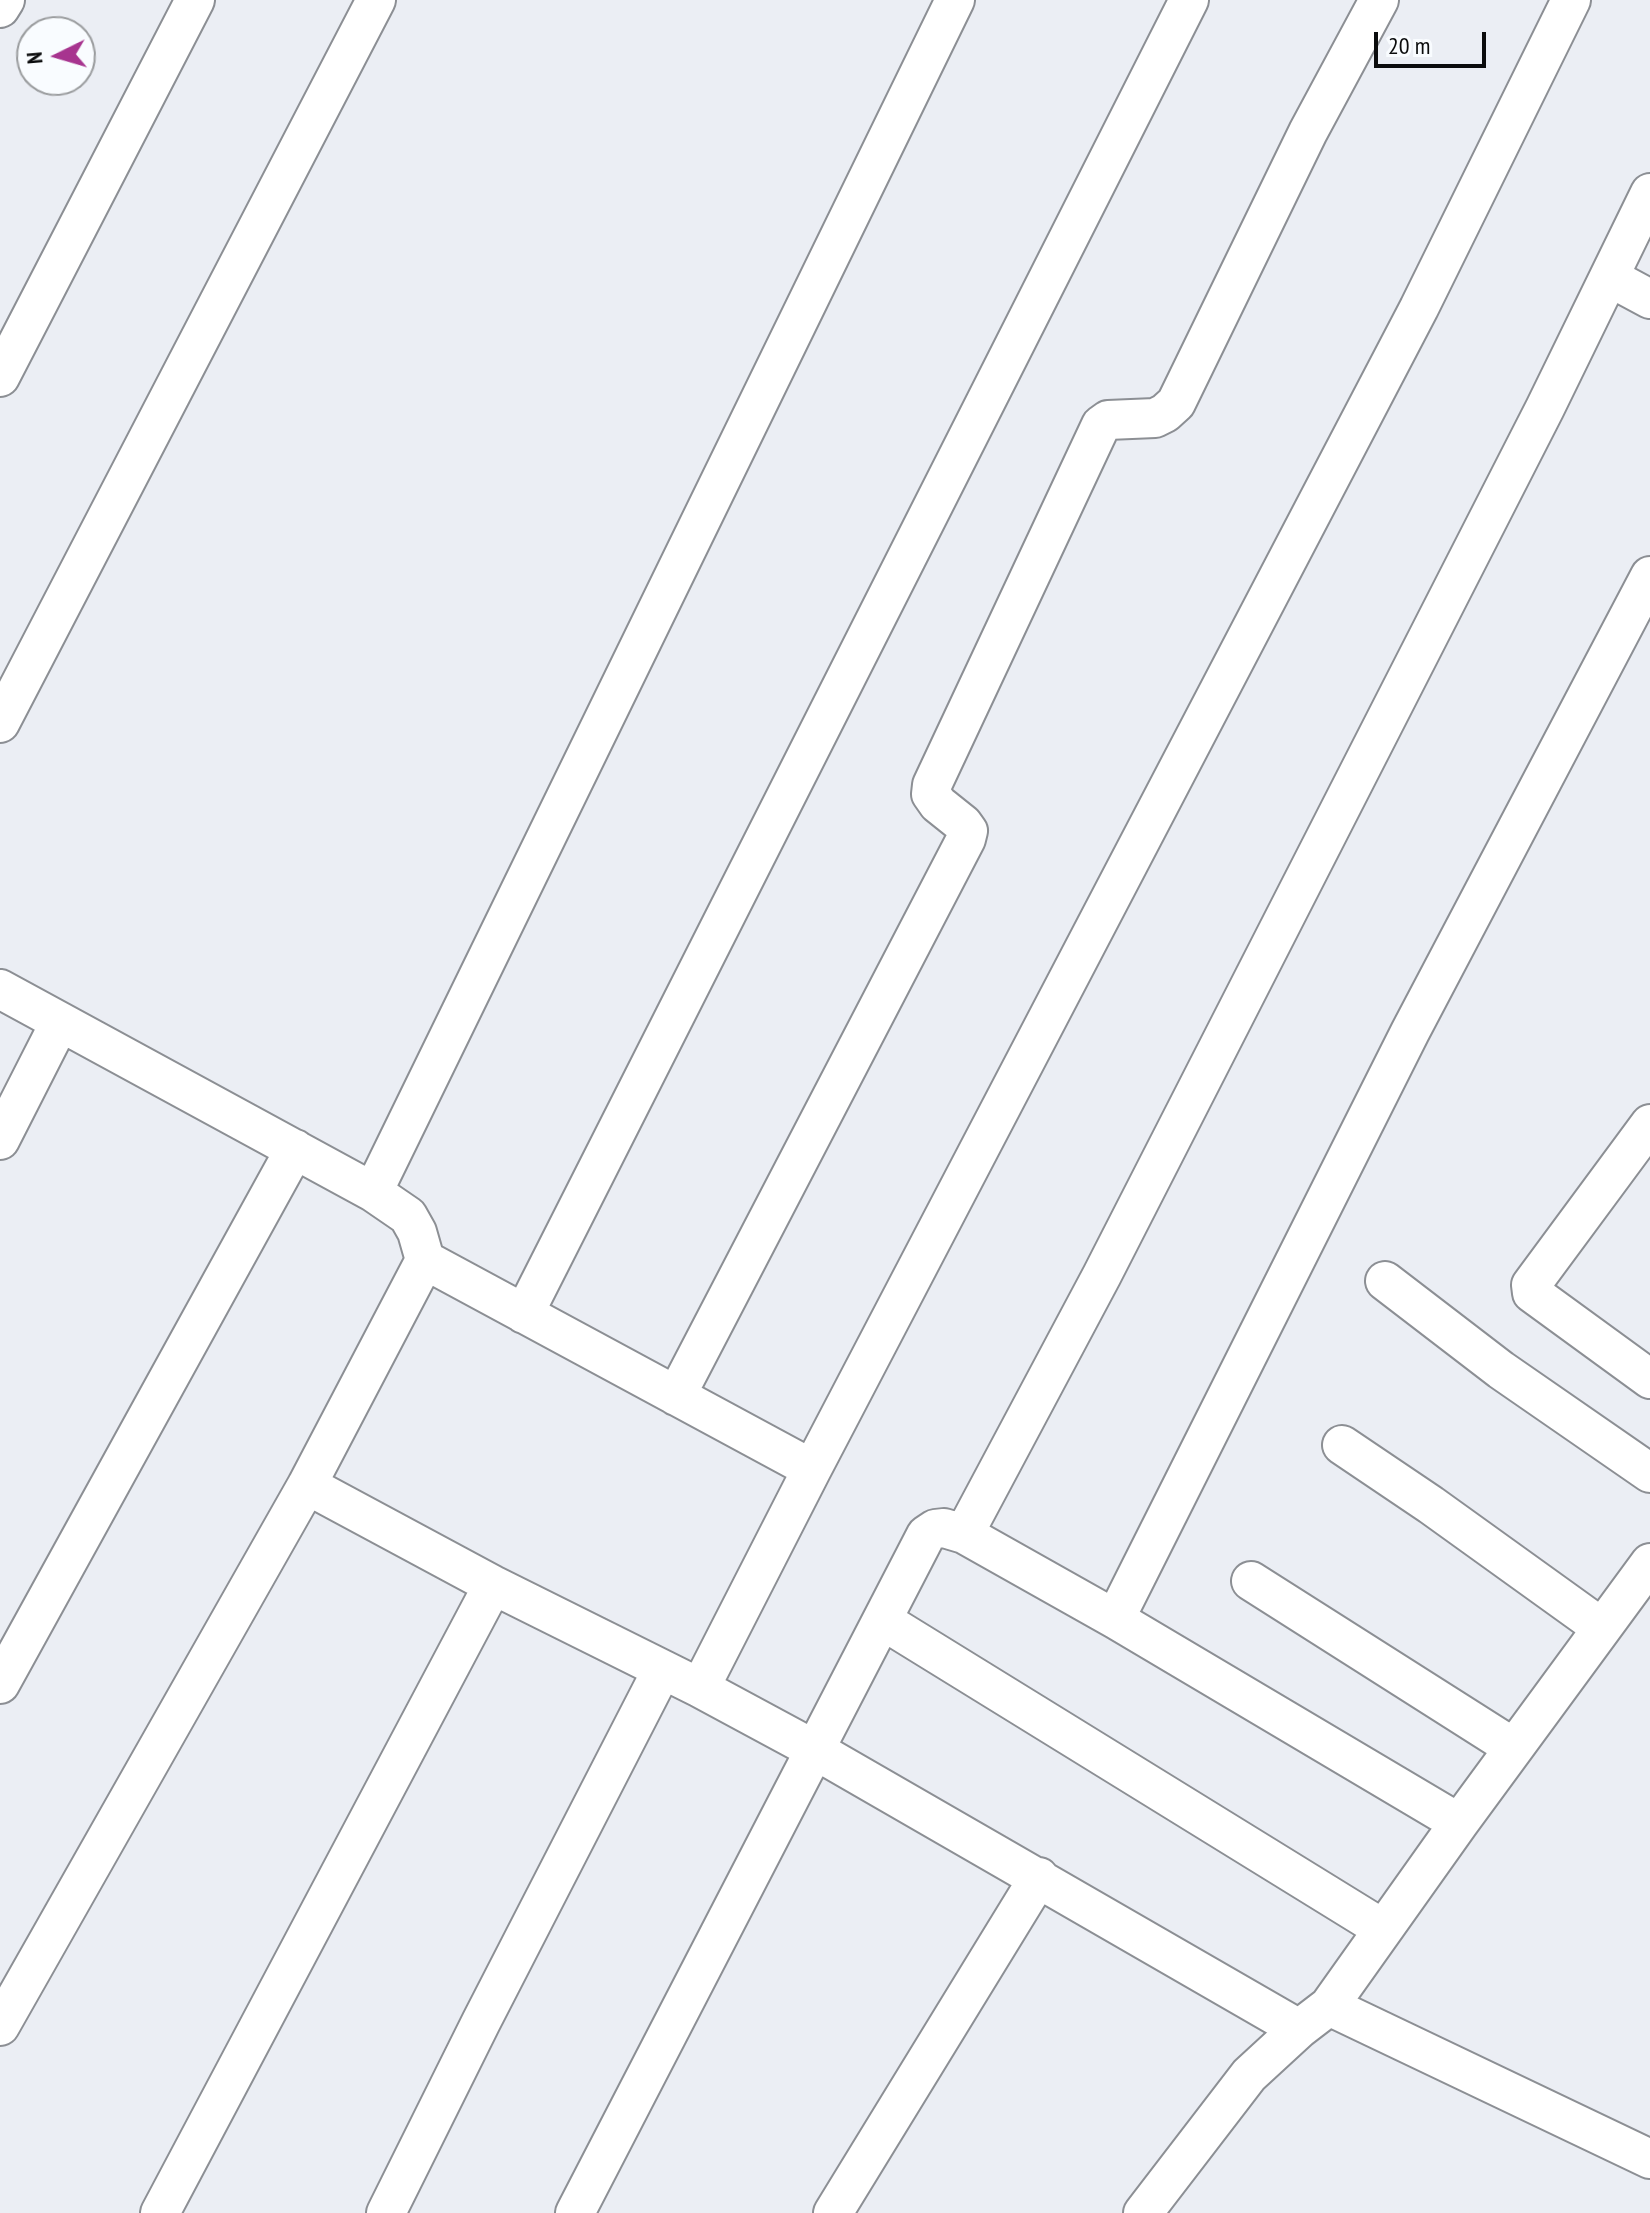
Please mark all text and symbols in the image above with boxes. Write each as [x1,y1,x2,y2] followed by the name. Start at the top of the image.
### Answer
[16,16,96,96] north arrow
[1378,16,1490,66] scale bar
[1388,30,1430,61] text: 20 m
[20,51,49,65] text: N

